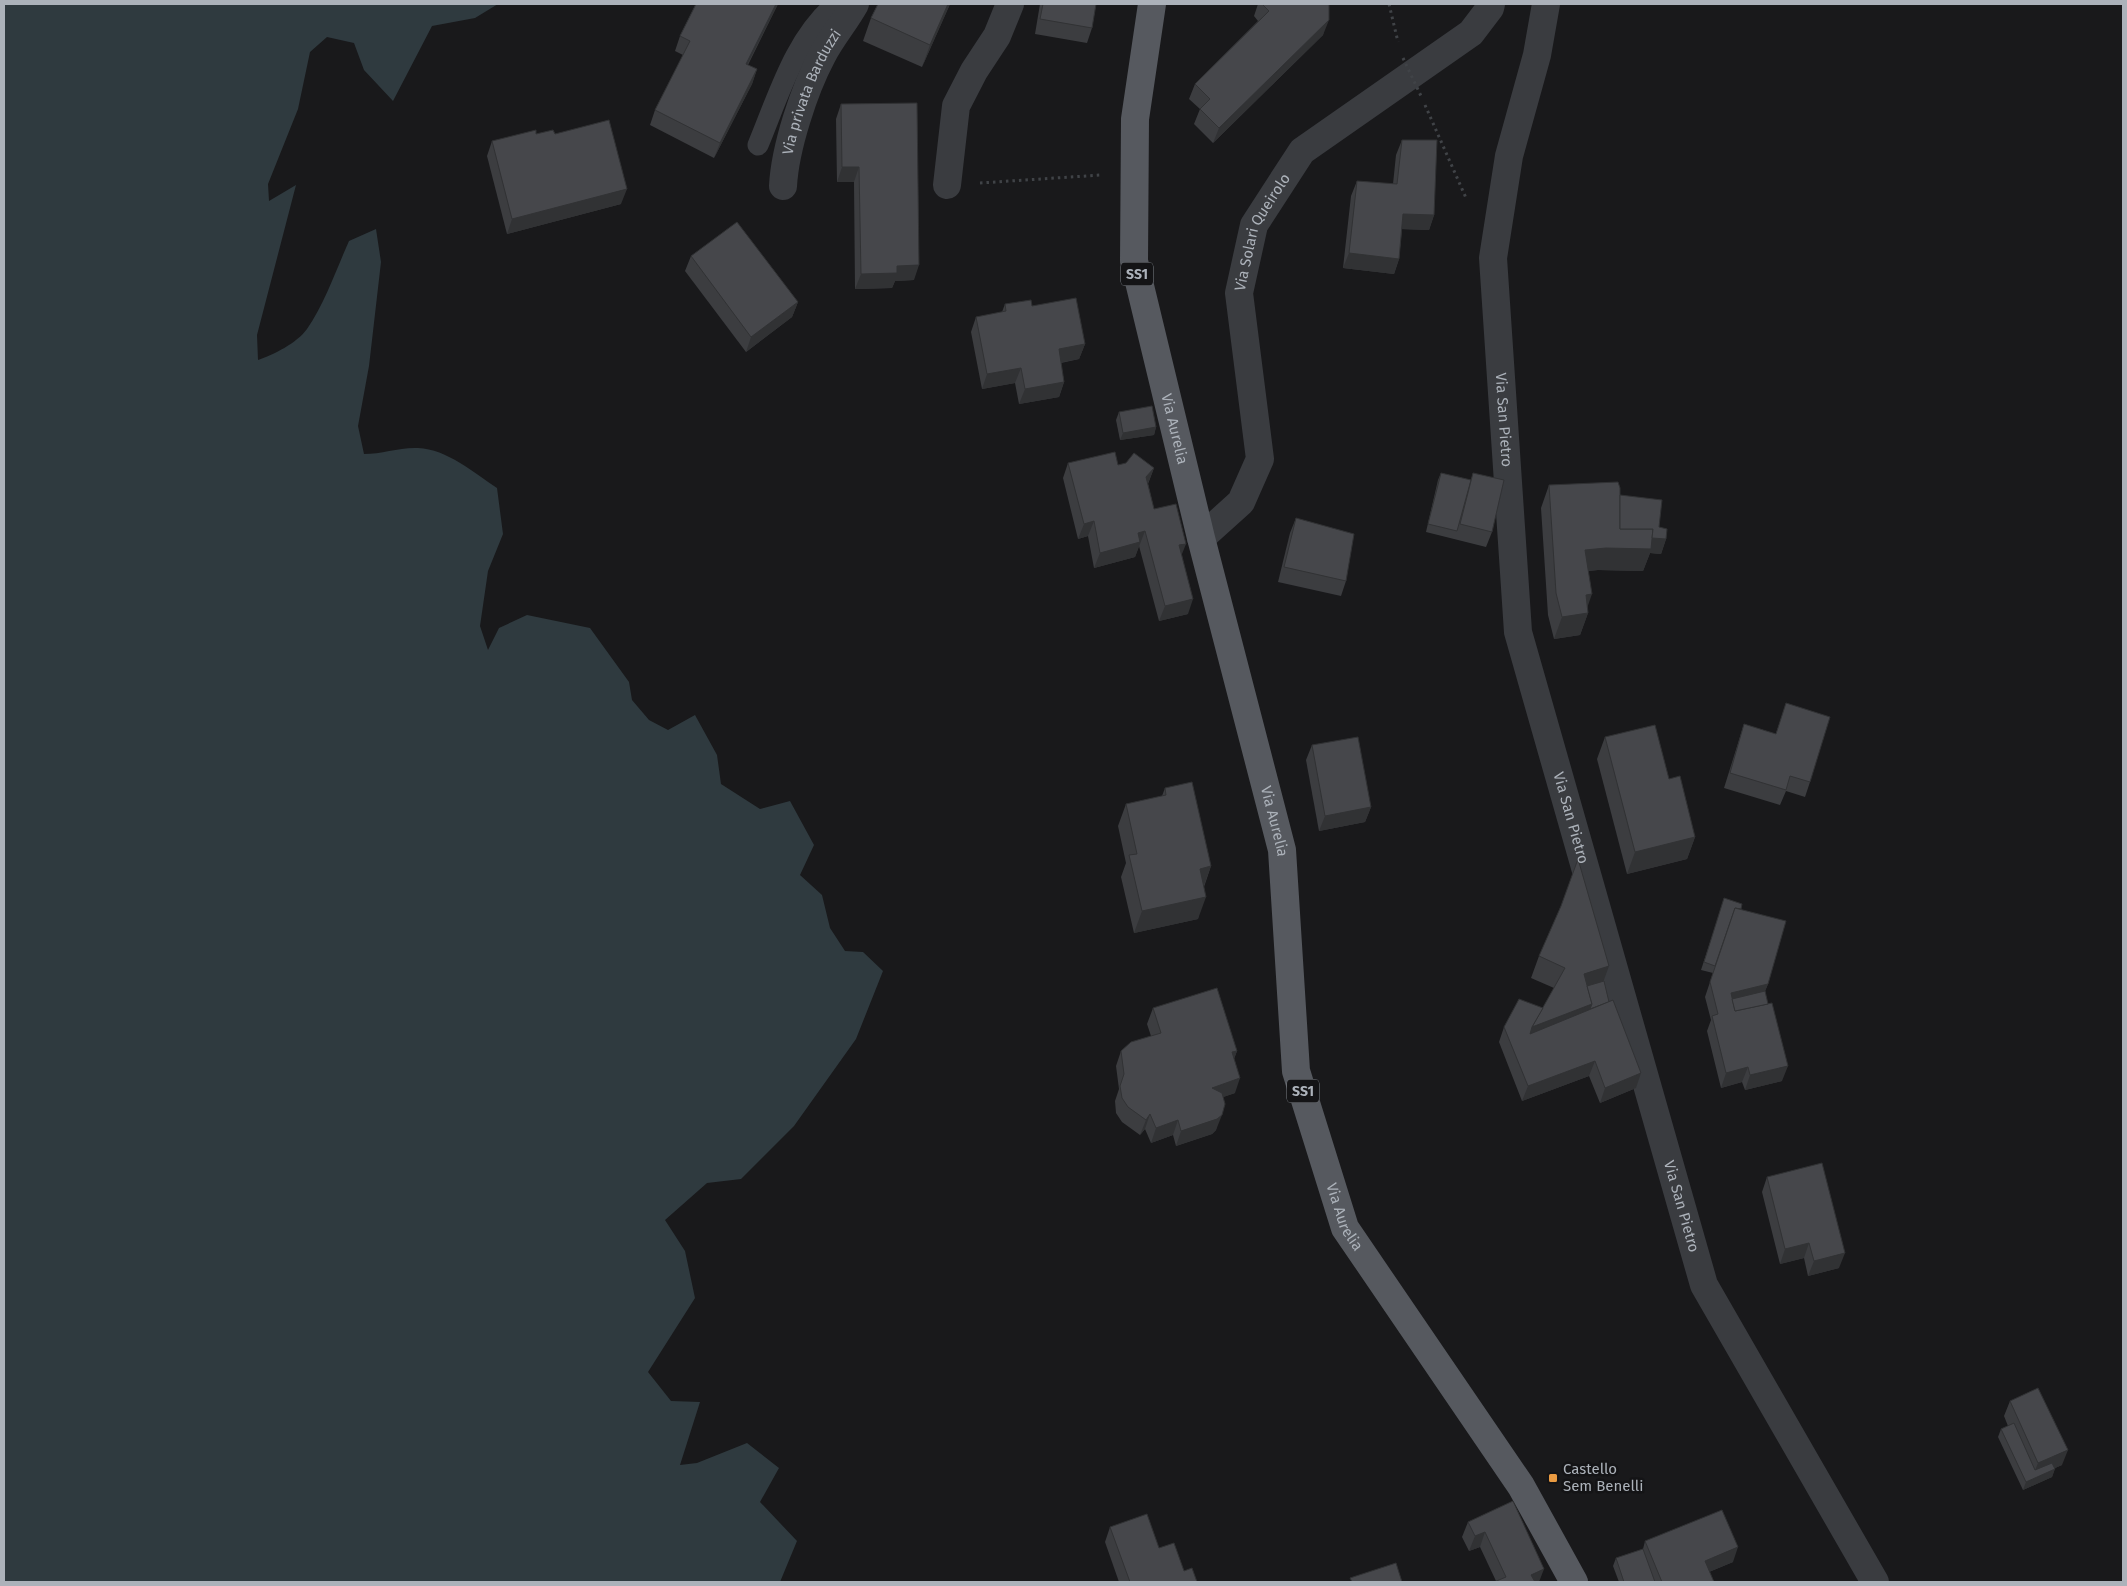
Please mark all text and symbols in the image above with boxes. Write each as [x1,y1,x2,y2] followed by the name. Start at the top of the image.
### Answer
[779,26,845,156] street label: Via privata Barduzzi
[1231,170,1294,293] street label: Via Solari Queirolo
[1121,262,1153,286] road number: SS1
[1492,372,1516,468] street label: Via San Pietro
[1157,392,1192,466] street label: Via Aurelia
[1549,770,1593,866] street label: Via San Pietro
[1257,784,1291,857] street label: Via Aurelia
[1287,1080,1319,1102] road number: SS1
[1660,1159,1703,1254] street label: Via San Pietro
[1322,1181,1367,1254] street label: Via Aurelia
[1563,1460,1643,1495] place label: Castello Sem Benelli
[1547,1472,1559,1484] marker: Castello Sem Benelli

